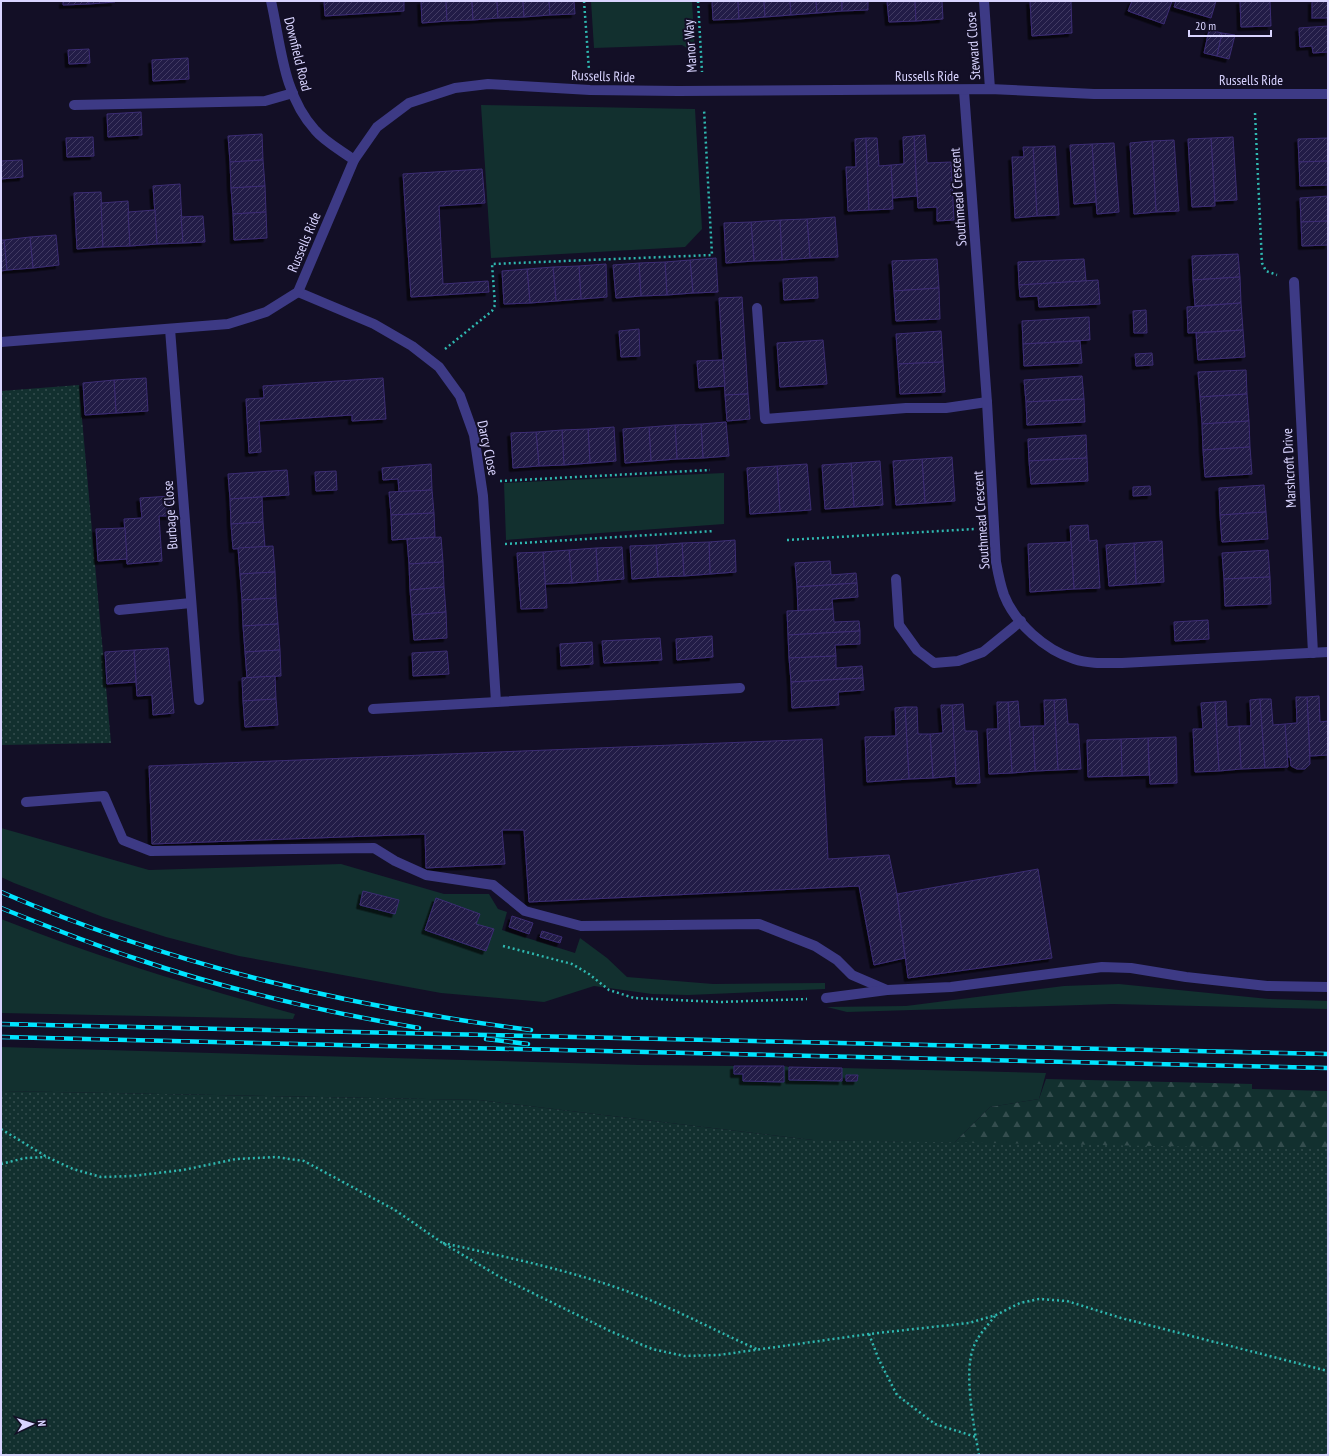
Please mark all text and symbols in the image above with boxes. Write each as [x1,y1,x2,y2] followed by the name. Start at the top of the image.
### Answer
[962,11,984,81] street label: Steward Close
[1189,12,1271,38] scale bar
[280,15,316,93] street label: Downfield Road
[679,18,701,73] street label: Manor Way
[1195,18,1216,33] text: 20 m
[571,66,635,86] street label: Russells Ride
[895,67,959,85] street label: Russells Ride
[1219,71,1283,89] street label: Russells Ride
[946,147,970,247] street label: Southmead Crescent
[283,209,325,275] street label: Russells Ride
[473,419,503,477] street label: Darcy Close
[1278,428,1300,508] street label: Marshcroft Drive
[969,470,993,570] street label: Southmead Crescent
[159,480,181,550] street label: Burbage Close
[12,1404,52,1444] north arrow
[35,1420,49,1427] text: N

